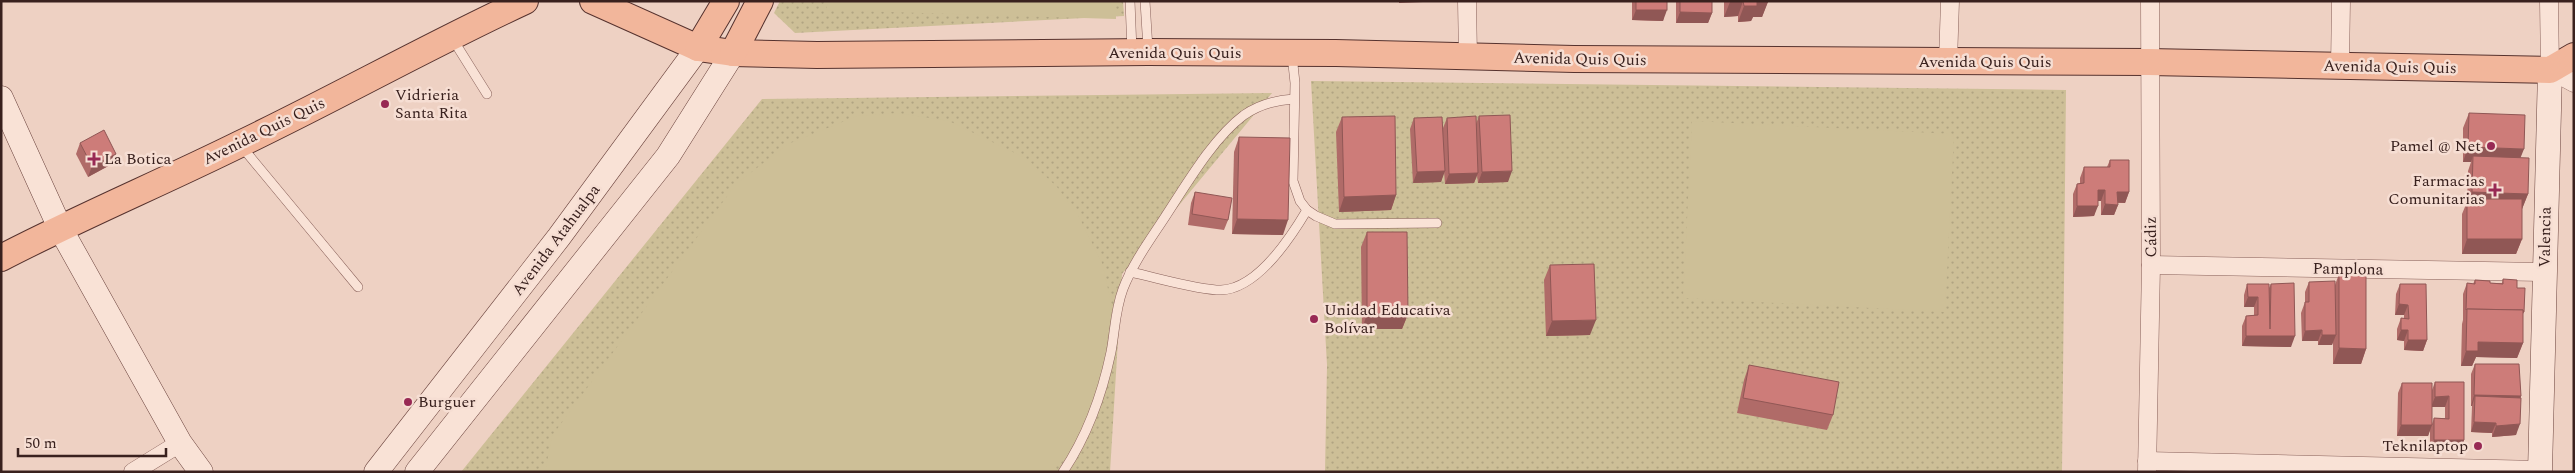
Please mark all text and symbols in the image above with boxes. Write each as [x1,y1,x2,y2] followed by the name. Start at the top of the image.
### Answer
[1108,41,1242,65] street label: Avenida Quis Quis
[1513,46,1647,72] street label: Avenida Quis Quis
[1918,50,2052,74] street label: Avenida Quis Quis
[2323,54,2457,80] street label: Avenida Quis Quis
[395,83,468,125] place label: Vidrieria Santa Rita
[199,91,329,171] street label: Avenida Quis Quis
[379,98,391,110] marker: Vidrieria Santa Rita
[2390,134,2481,158] place label: Pamel @ Net
[2485,140,2497,152] marker: Pamel @ Net
[104,147,172,171] place label: La Botica
[88,153,100,165] marker: La Botica
[2388,169,2485,211] place label: Farmacias Comunitarias
[506,179,606,301] street label: Avenida Atahualpa
[2489,184,2501,196] marker: Farmacias Comunitarias
[2532,206,2558,268] street label: Valencia
[2139,216,2163,258] street label: Cádiz
[2312,256,2384,282] street label: Pamplona
[1324,298,1451,340] place label: Unidad Educativa Bolívar
[1308,313,1320,325] marker: Unidad Educativa Bolívar
[418,390,476,414] place label: Burguer
[402,396,414,408] marker: Burguer
[18,426,165,458] scale bar
[25,432,57,455] text: 50 m
[2382,434,2468,458] place label: Teknilaptop
[2472,440,2484,452] marker: Teknilaptop

